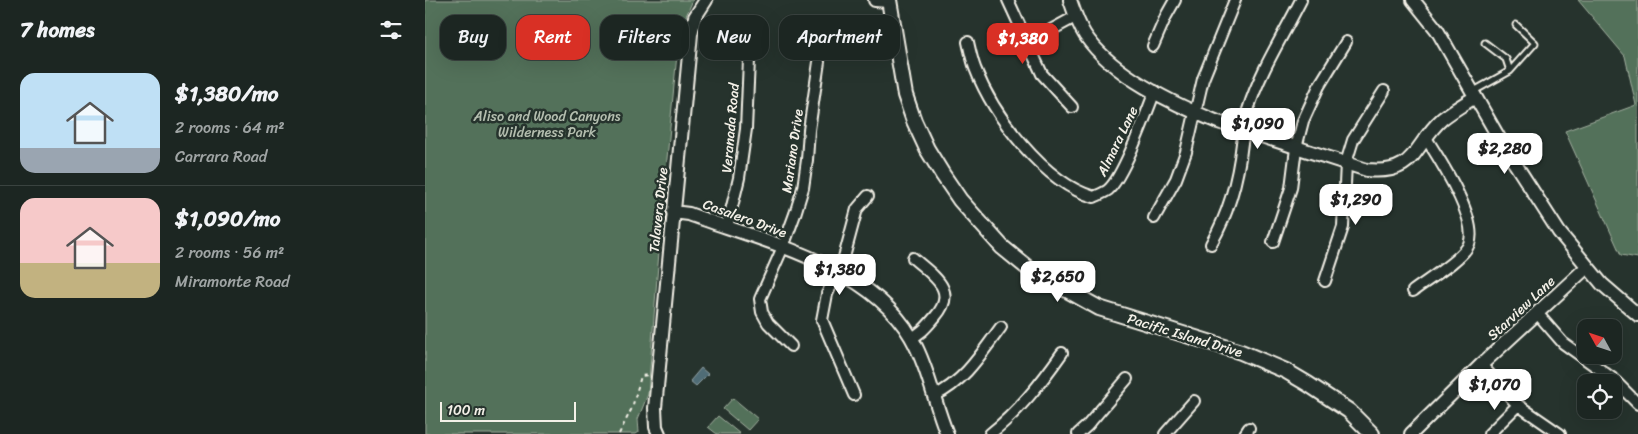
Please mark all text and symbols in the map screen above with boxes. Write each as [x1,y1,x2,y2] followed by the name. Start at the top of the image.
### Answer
[20,11,95,49] text: 7 homes
[440,15,506,60] chip: Buy
[516,15,590,60] chip: Rent
[600,15,689,60] chip: Filters
[699,15,769,60] chip: New
[779,15,900,60] chip: Apartment
[377,16,405,44] icon: filters
[982,22,1064,65] pin: $1,380
[998,24,1048,53] text: $1,380
[175,75,278,113] text: $1,380/mo
[714,81,747,174] street label: Veranada Road
[60,93,120,153] icon: home
[1089,102,1145,182] street label: Almara Lane
[473,104,621,145] park label: Aliso and Wood Canyons Wilderness Park
[774,107,811,195] street label: Mariano Drive
[1217,108,1299,150] pin: $1,090
[1232,109,1284,138] text: $1,090
[175,113,285,142] text: 2 rooms · 64 m²
[1464,132,1546,175] pin: $2,280
[1478,134,1532,163] text: $2,280
[175,142,267,171] text: Carrara Road
[642,166,675,254] street label: Talavera Drive
[1315,184,1397,226] pin: $1,290
[1330,185,1382,214] text: $1,290
[699,192,791,245] street label: Casalero Drive
[175,200,280,238] text: $1,090/mo
[60,218,120,278] icon: home
[175,238,284,267] text: 2 rooms · 56 m²
[799,254,881,296] pin: $1,380
[815,255,865,284] text: $1,380
[1017,260,1099,303] pin: $2,650
[1031,262,1085,291] text: $2,650
[175,267,290,296] text: Miramonte Road
[1481,270,1561,347] street label: Starview Lane
[1124,306,1246,365] street label: Pacific Island Drive
[1577,319,1623,364] north arrow
[1577,319,1622,419] map controls
[1454,368,1536,411] pin: $1,070
[1469,370,1521,399] text: $1,070
[1577,374,1622,419] button: locate
[447,398,485,423] text: 100 m
[440,399,576,422] scale bar

